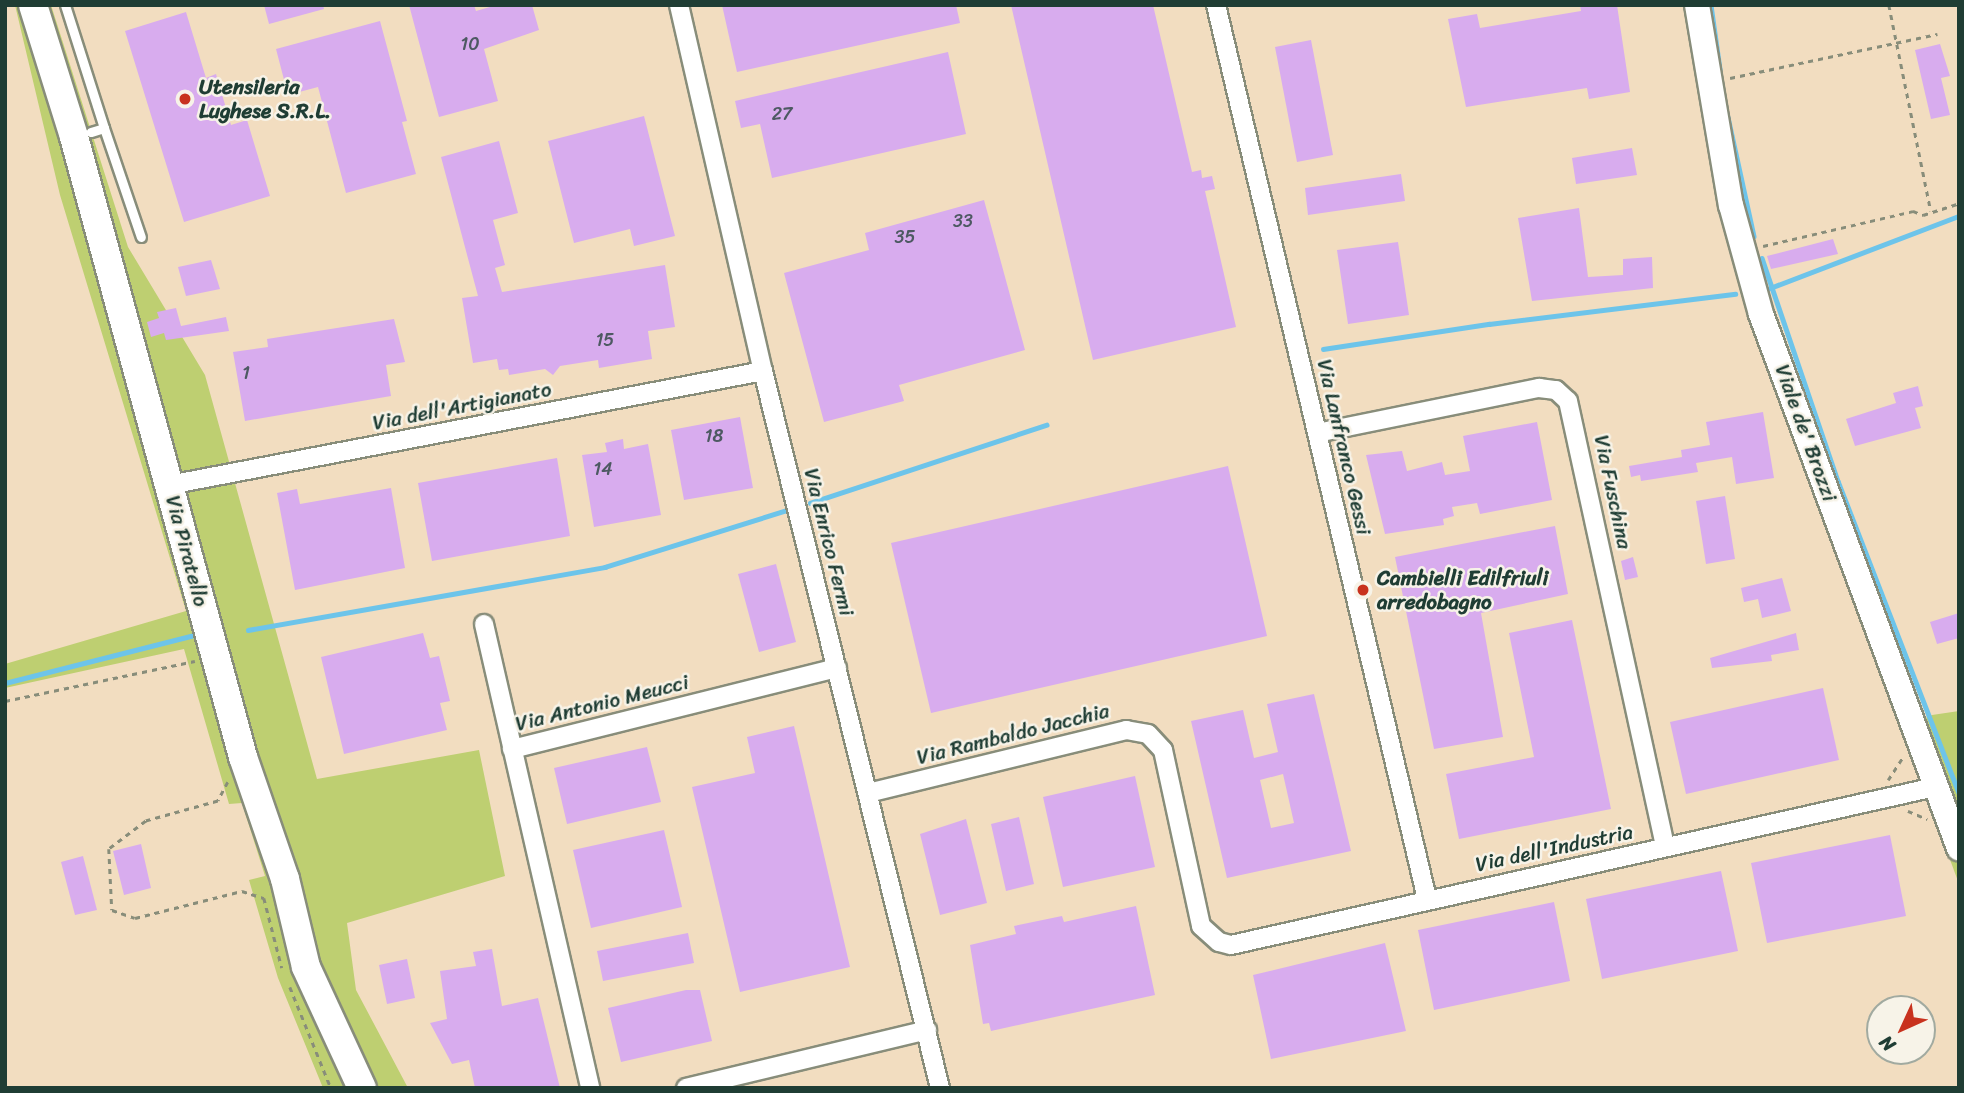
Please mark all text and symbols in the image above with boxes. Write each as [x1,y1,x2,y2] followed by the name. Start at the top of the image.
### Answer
[460,33,480,55] house number: 10
[199,74,331,124] place label: Utensileria Lughese S.R.L.
[177,91,193,107] marker: Utensileria Lughese S.R.L.
[772,103,792,125] house number: 27
[953,210,973,232] house number: 33
[895,226,915,248] house number: 35
[596,329,614,351] house number: 15
[1311,356,1377,538] street label: Via Lanfranco Gessi
[1770,361,1842,505] street label: Viale de' Brozzi
[242,362,250,384] house number: 1
[370,376,554,436] street label: Via dell'Artigianato
[705,425,723,447] house number: 18
[1589,433,1637,551] street label: Via Fuschina
[594,458,612,480] house number: 14
[799,466,859,618] street label: Via Enrico Fermi
[160,493,214,609] street label: Via Piratello
[1377,565,1548,615] place label: Cambielli Edilfriuli arredobagno
[1355,582,1371,598] marker: Cambielli Edilfriuli arredobagno
[512,669,692,737] street label: Via Antonio Meucci
[914,698,1112,770] street label: Via Rambaldo Jacchia
[1473,819,1635,877] street label: Via dell'Industria
[1866,995,1936,1065] north arrow
[1871,1027,1904,1060] text: N

